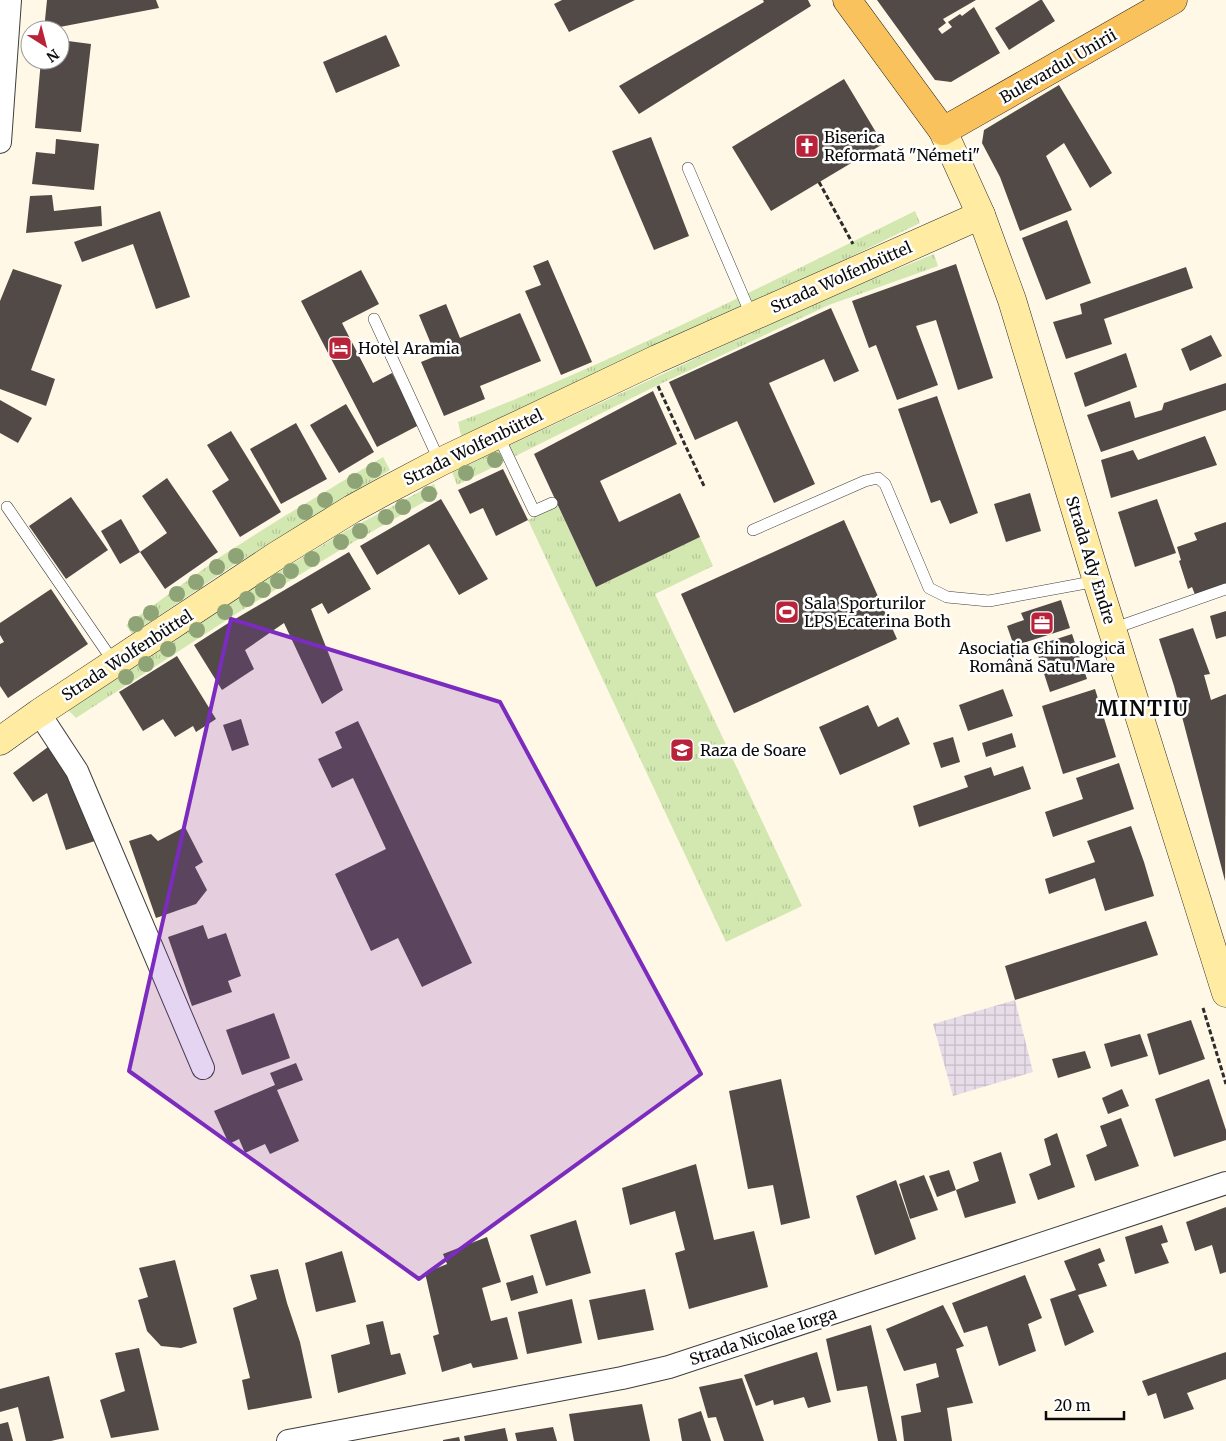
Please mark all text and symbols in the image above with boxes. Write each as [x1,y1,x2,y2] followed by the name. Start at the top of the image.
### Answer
[20,20,70,70] north arrow
[996,24,1120,108] street label: Bulevardul Unirii
[43,45,62,66] text: N
[824,127,980,165] place label: Biserica Reformată "Németi"
[794,133,820,159] church icon: Biserica Reformată "Németi"
[767,237,915,317] street label: Strada Wolfenbüttel
[327,335,353,361] hotel icon: Hotel Aramia
[358,338,460,358] place label: Hotel Aramia
[400,405,546,489] street label: Strada Wolfenbüttel
[1062,493,1120,627] street label: Strada Ady Endre
[804,593,951,631] place label: Sala Sporturilor LPS Ecaterina Both
[774,599,800,625] sports icon: Sala Sporturilor LPS Ecaterina Both
[58,605,196,705] street label: Strada Wolfenbüttel
[1029,610,1055,636] office icon: Asociația Chinologică Română Satu Mare
[958,638,1126,676] place label: Asociația Chinologică Română Satu Mare
[1097,695,1189,722] district label: MINTIU
[669,737,695,763] school or university icon: Raza de Soare
[700,740,806,760] place label: Raza de Soare
[687,1303,840,1369] street label: Strada Nicolae Iorga
[1046,1388,1124,1420] scale bar
[1054,1396,1091,1415] text: 20 m

